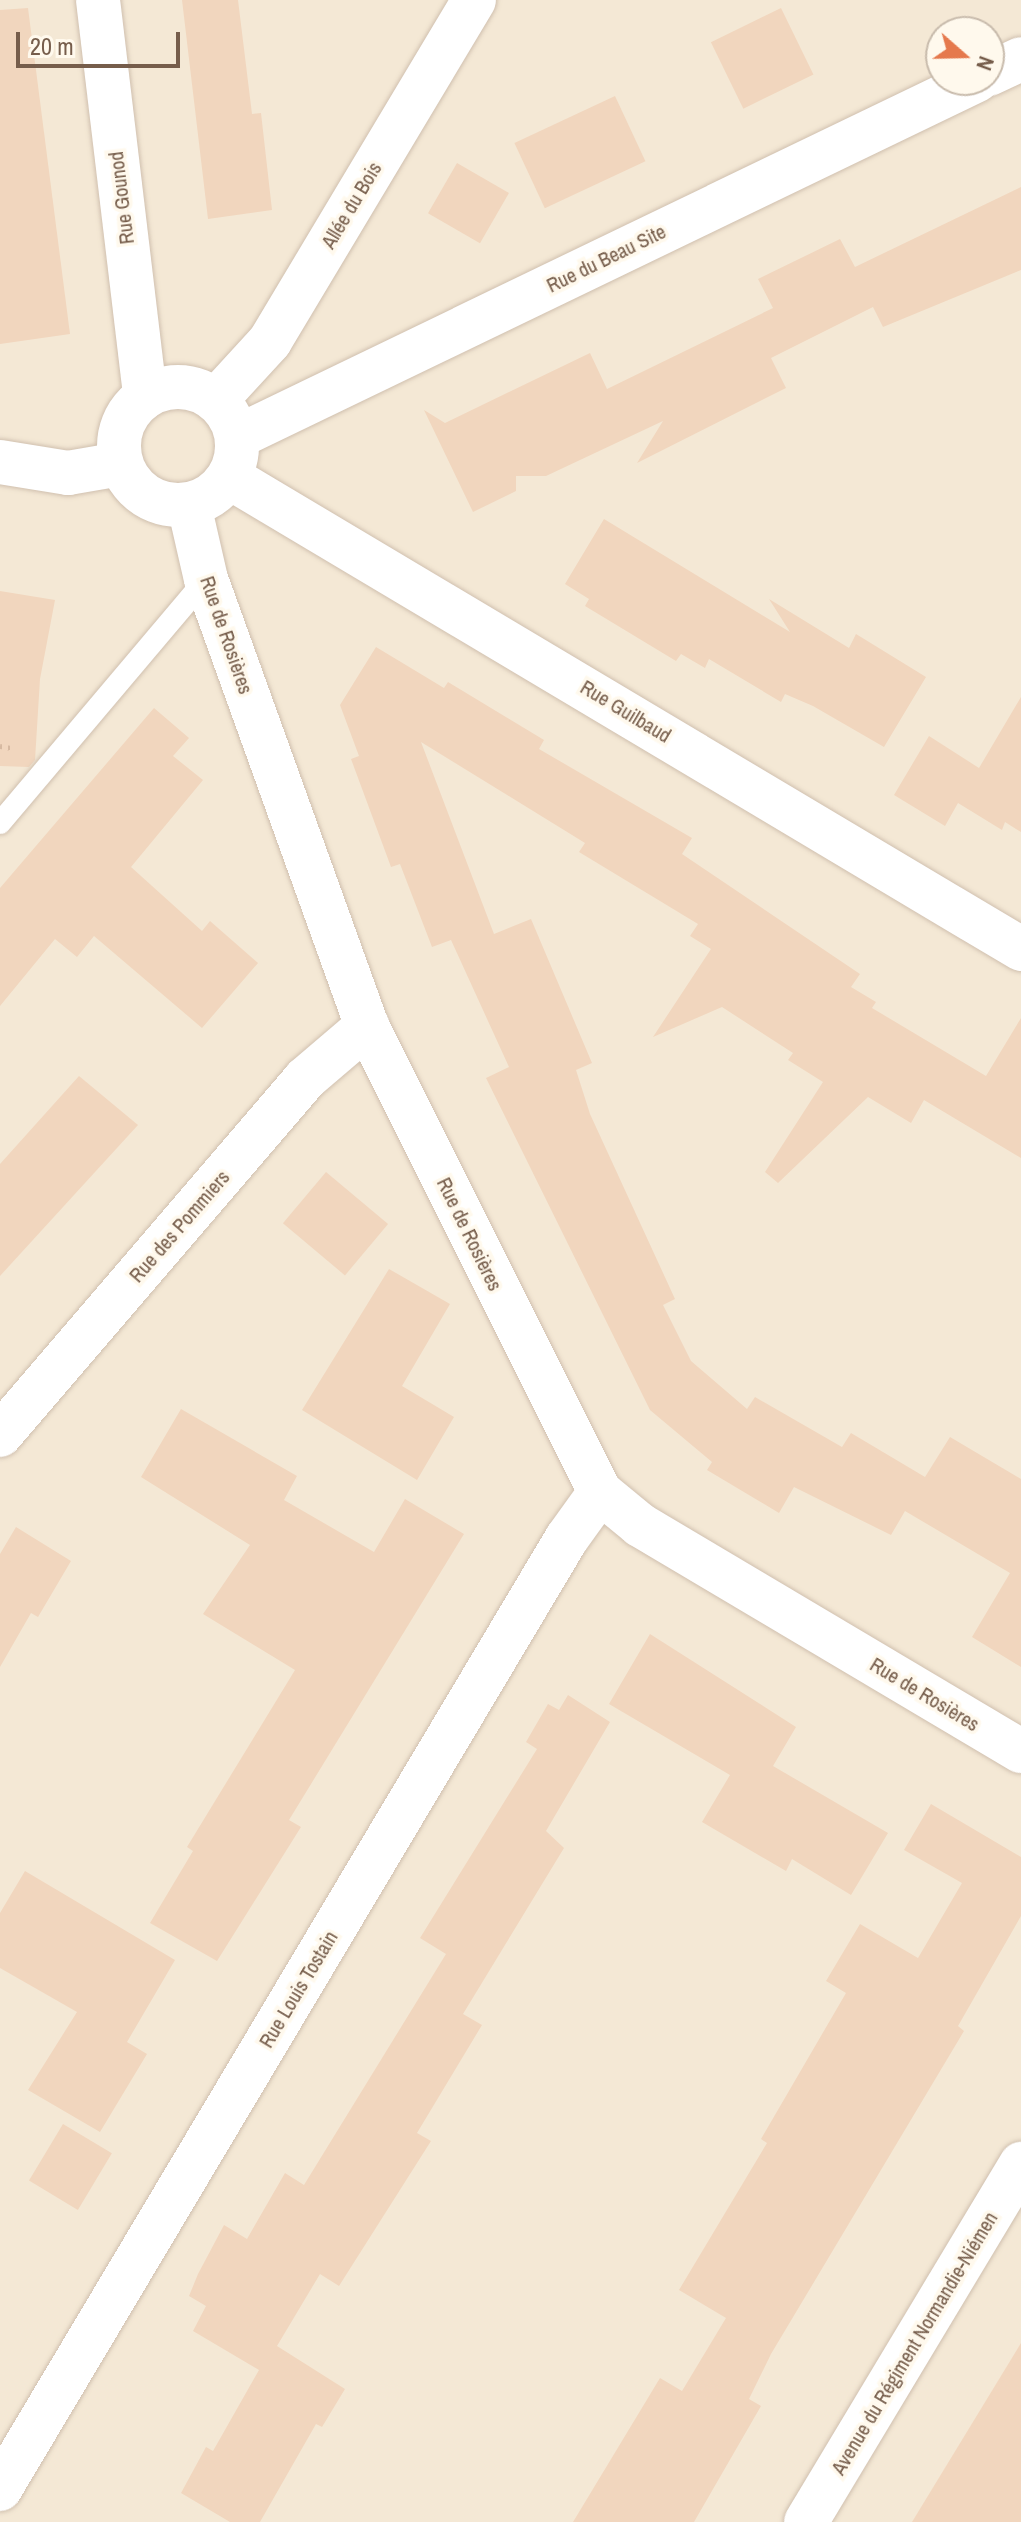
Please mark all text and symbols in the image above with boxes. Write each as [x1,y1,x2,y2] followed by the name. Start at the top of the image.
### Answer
[20,16,184,66] scale bar
[925,16,1005,96] north arrow
[30,30,74,62] text: 20 m
[969,52,1002,75] text: N
[103,150,139,246] street label: Rue Gounod
[316,157,386,253] street label: Allée du Bois
[543,219,669,297] street label: Rue du Beau Site
[196,573,258,697] street label: Rue de Rosières
[576,675,676,747] street label: Rue Guilbaud
[124,1165,234,1287] street label: Rue des Pommiers
[432,1173,508,1295] street label: Rue de Rosières
[866,1652,984,1736] street label: Rue de Rosières
[254,1926,342,2052] street label: Rue Louis Tostain
[826,2207,1002,2479] street label: Avenue du Régiment Normandie-Niémen

